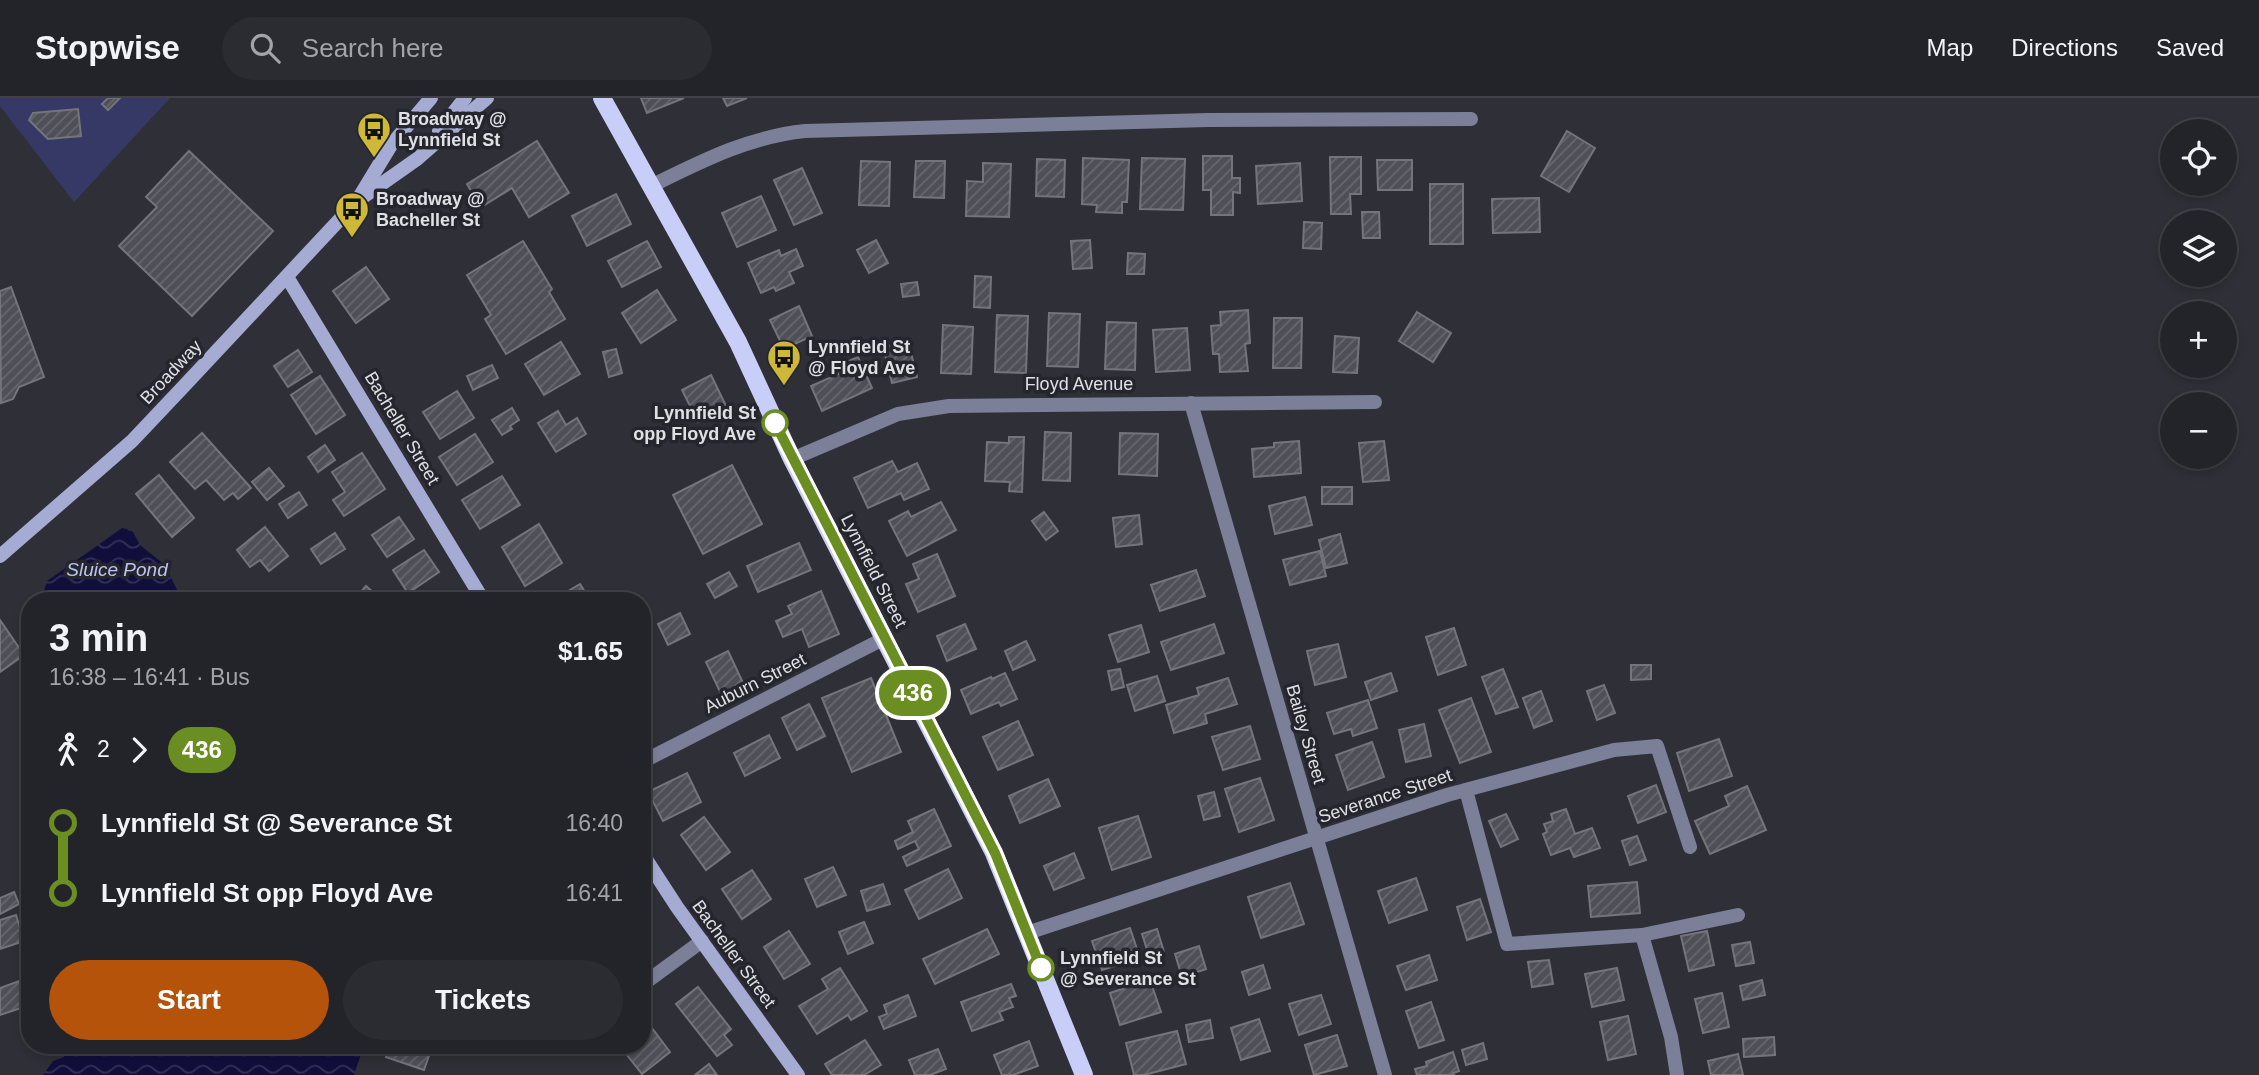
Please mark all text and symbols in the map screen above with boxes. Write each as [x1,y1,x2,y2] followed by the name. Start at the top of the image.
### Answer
[222,17,712,80] search box
[35,29,180,66] text: Stopwise
[246,29,284,67] icon: search
[302,33,444,63] text: Search here
[1927,34,1973,61] text: Map
[2011,34,2118,61] text: Directions
[2156,34,2224,61] text: Saved
[398,109,507,150] place label: Broadway @ Lynnfield St
[355,110,393,159] bus stop icon: Broadway @ Lynnfield St
[2160,119,2237,469] map controls
[2160,119,2237,196] button: locate
[376,189,485,230] place label: Broadway @ Bacheller St
[333,190,371,239] bus stop icon: Broadway @ Bacheller St
[2160,210,2237,287] button: layers
[2160,301,2237,378] button: +
[136,336,206,408] street label: Broadway
[808,337,915,378] place label: Lynnfield St @ Floyd Ave
[765,338,803,387] bus stop icon: Lynnfield St @ Floyd Ave
[360,368,444,488] street label: Bacheller Street
[1025,374,1133,394] street label: Floyd Avenue
[2160,392,2237,469] button: −
[633,403,756,444] place label: Lynnfield St opp Floyd Ave
[762,410,788,436] marker: Lynnfield St opp Floyd Ave
[837,511,911,631] street label: Lynnfield Street
[66,559,169,580] water label: Sluice Pond
[49,617,148,659] text: 3 min
[558,636,623,666] text: $1.65
[701,649,809,717] street label: Auburn Street
[49,664,250,690] text: 16:38 – 16:41 · Bus
[873,670,953,716] line badge: 436
[893,679,933,706] text: 436
[1282,682,1330,786] street label: Bailey Street
[49,731,87,769] icon: walk
[120,731,158,769] icon: forward
[97,736,110,762] text: 2
[182,736,222,763] text: 436
[1316,765,1454,827] street label: Severance Street
[101,808,452,838] text: Lynnfield St @ Severance St
[565,810,623,836] text: 16:40
[101,878,433,908] text: Lynnfield St opp Floyd Ave
[565,880,623,906] text: 16:41
[688,896,780,1012] street label: Bacheller Street
[1060,948,1196,989] place label: Lynnfield St @ Severance St
[1028,955,1054,981] marker: Lynnfield St @ Severance St
[49,960,329,1040] button: Start
[343,960,623,1040] button: Tickets

